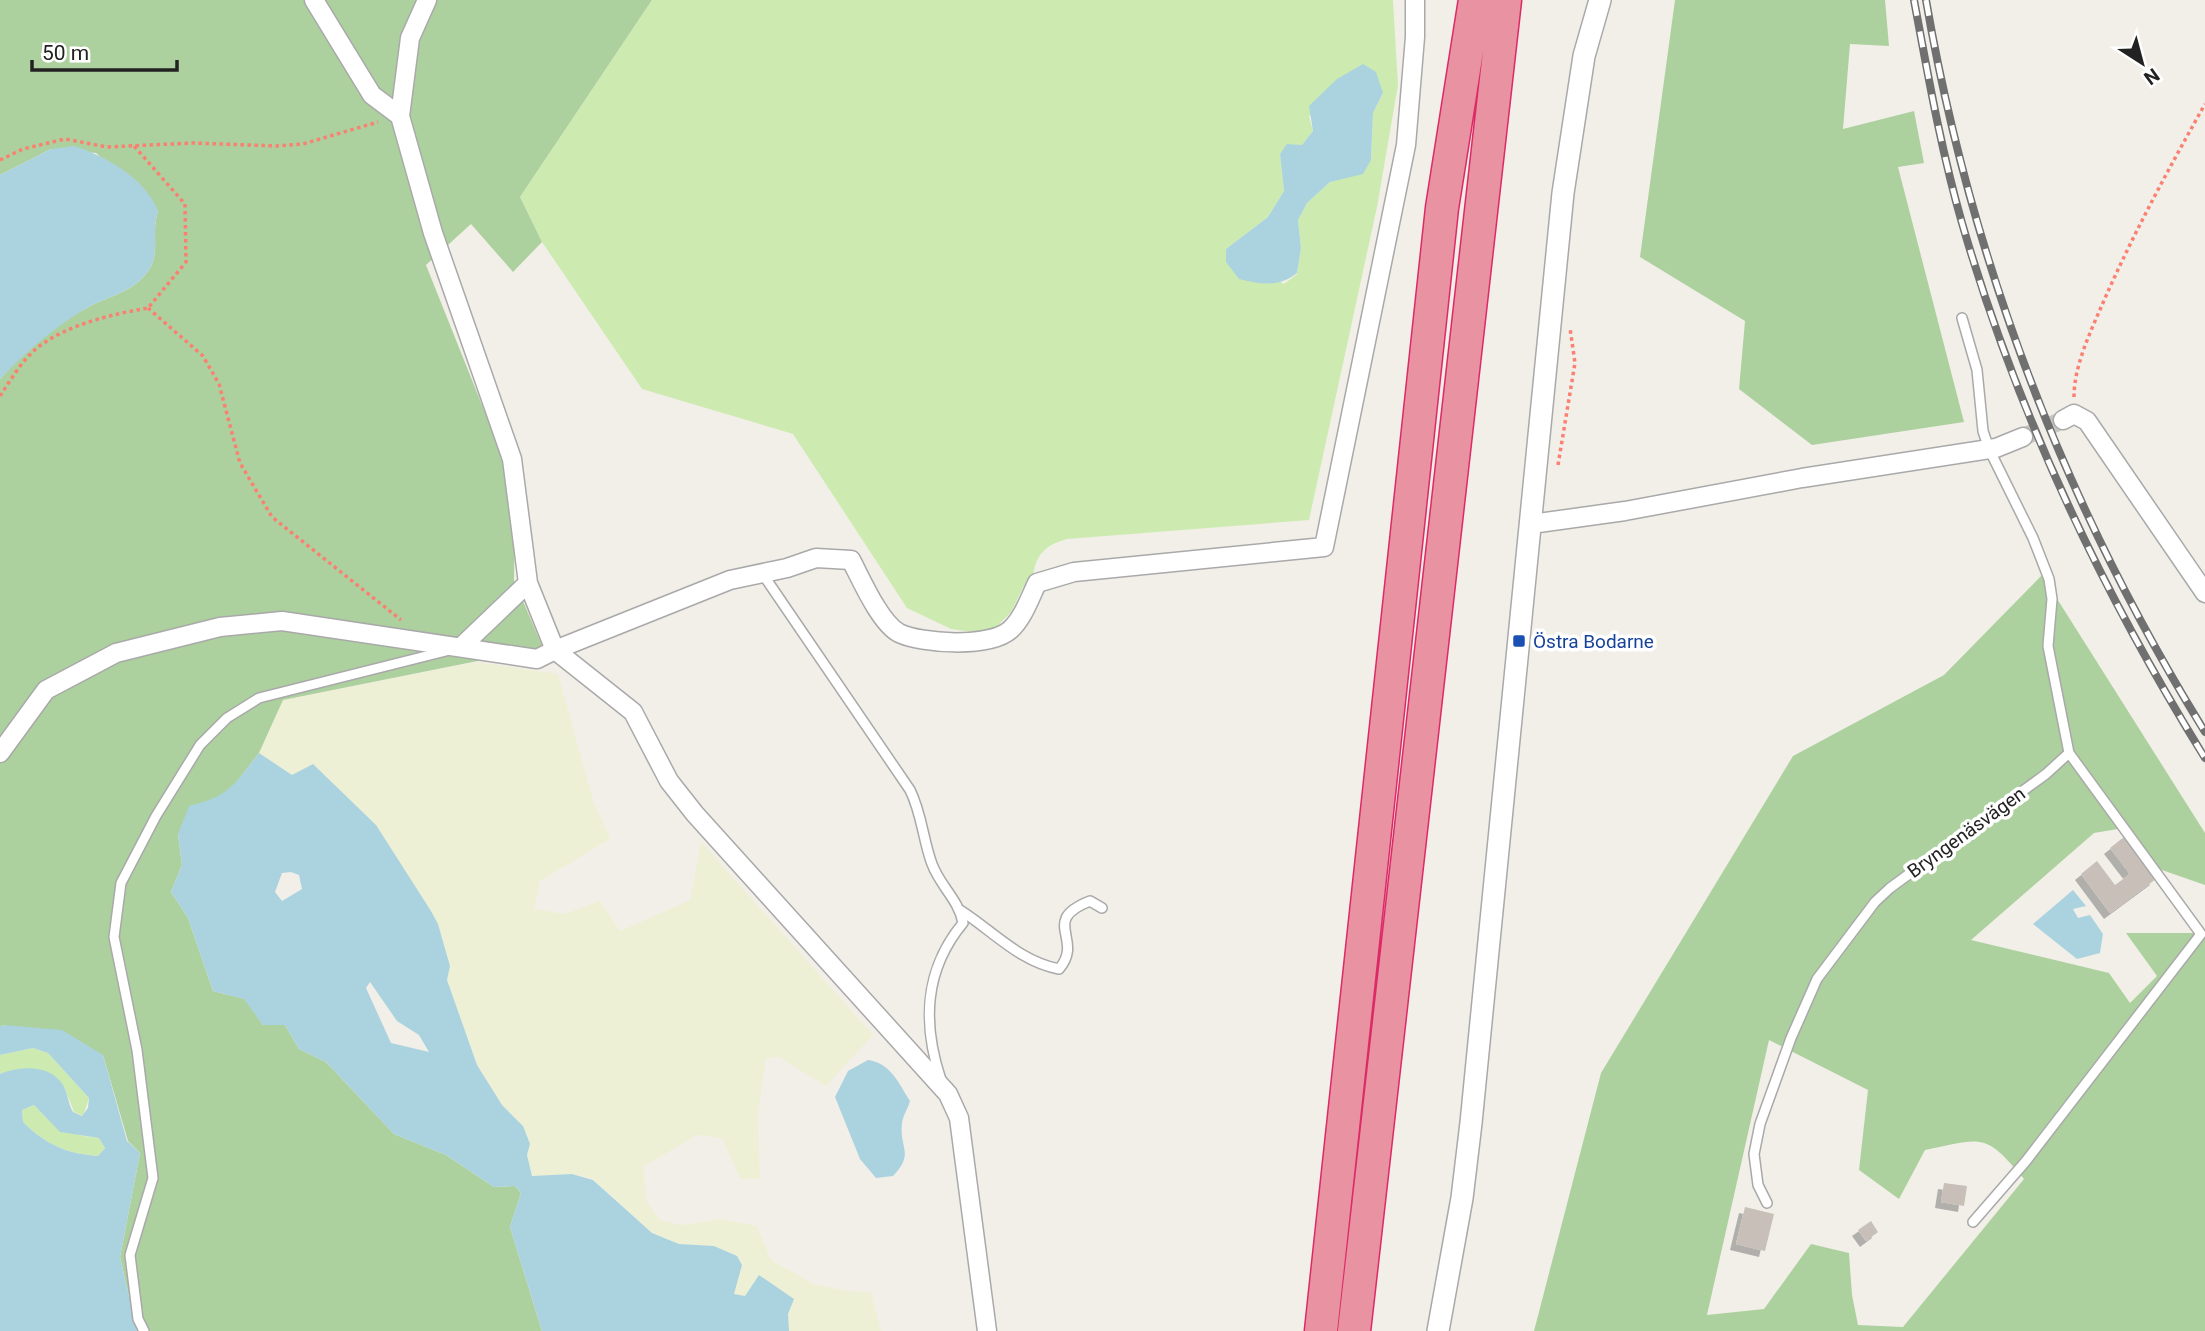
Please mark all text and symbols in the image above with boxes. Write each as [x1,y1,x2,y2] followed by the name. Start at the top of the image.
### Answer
[32,28,177,72] scale bar
[2107,28,2177,98] north arrow
[42,41,89,65] text: 50 m
[2140,63,2164,90] text: N
[1533,630,1654,653] place label: Östra Bodarne
[1511,633,1527,649] marker: Östra Bodarne
[1903,782,2030,883] street label: Bryngenäsvägen

